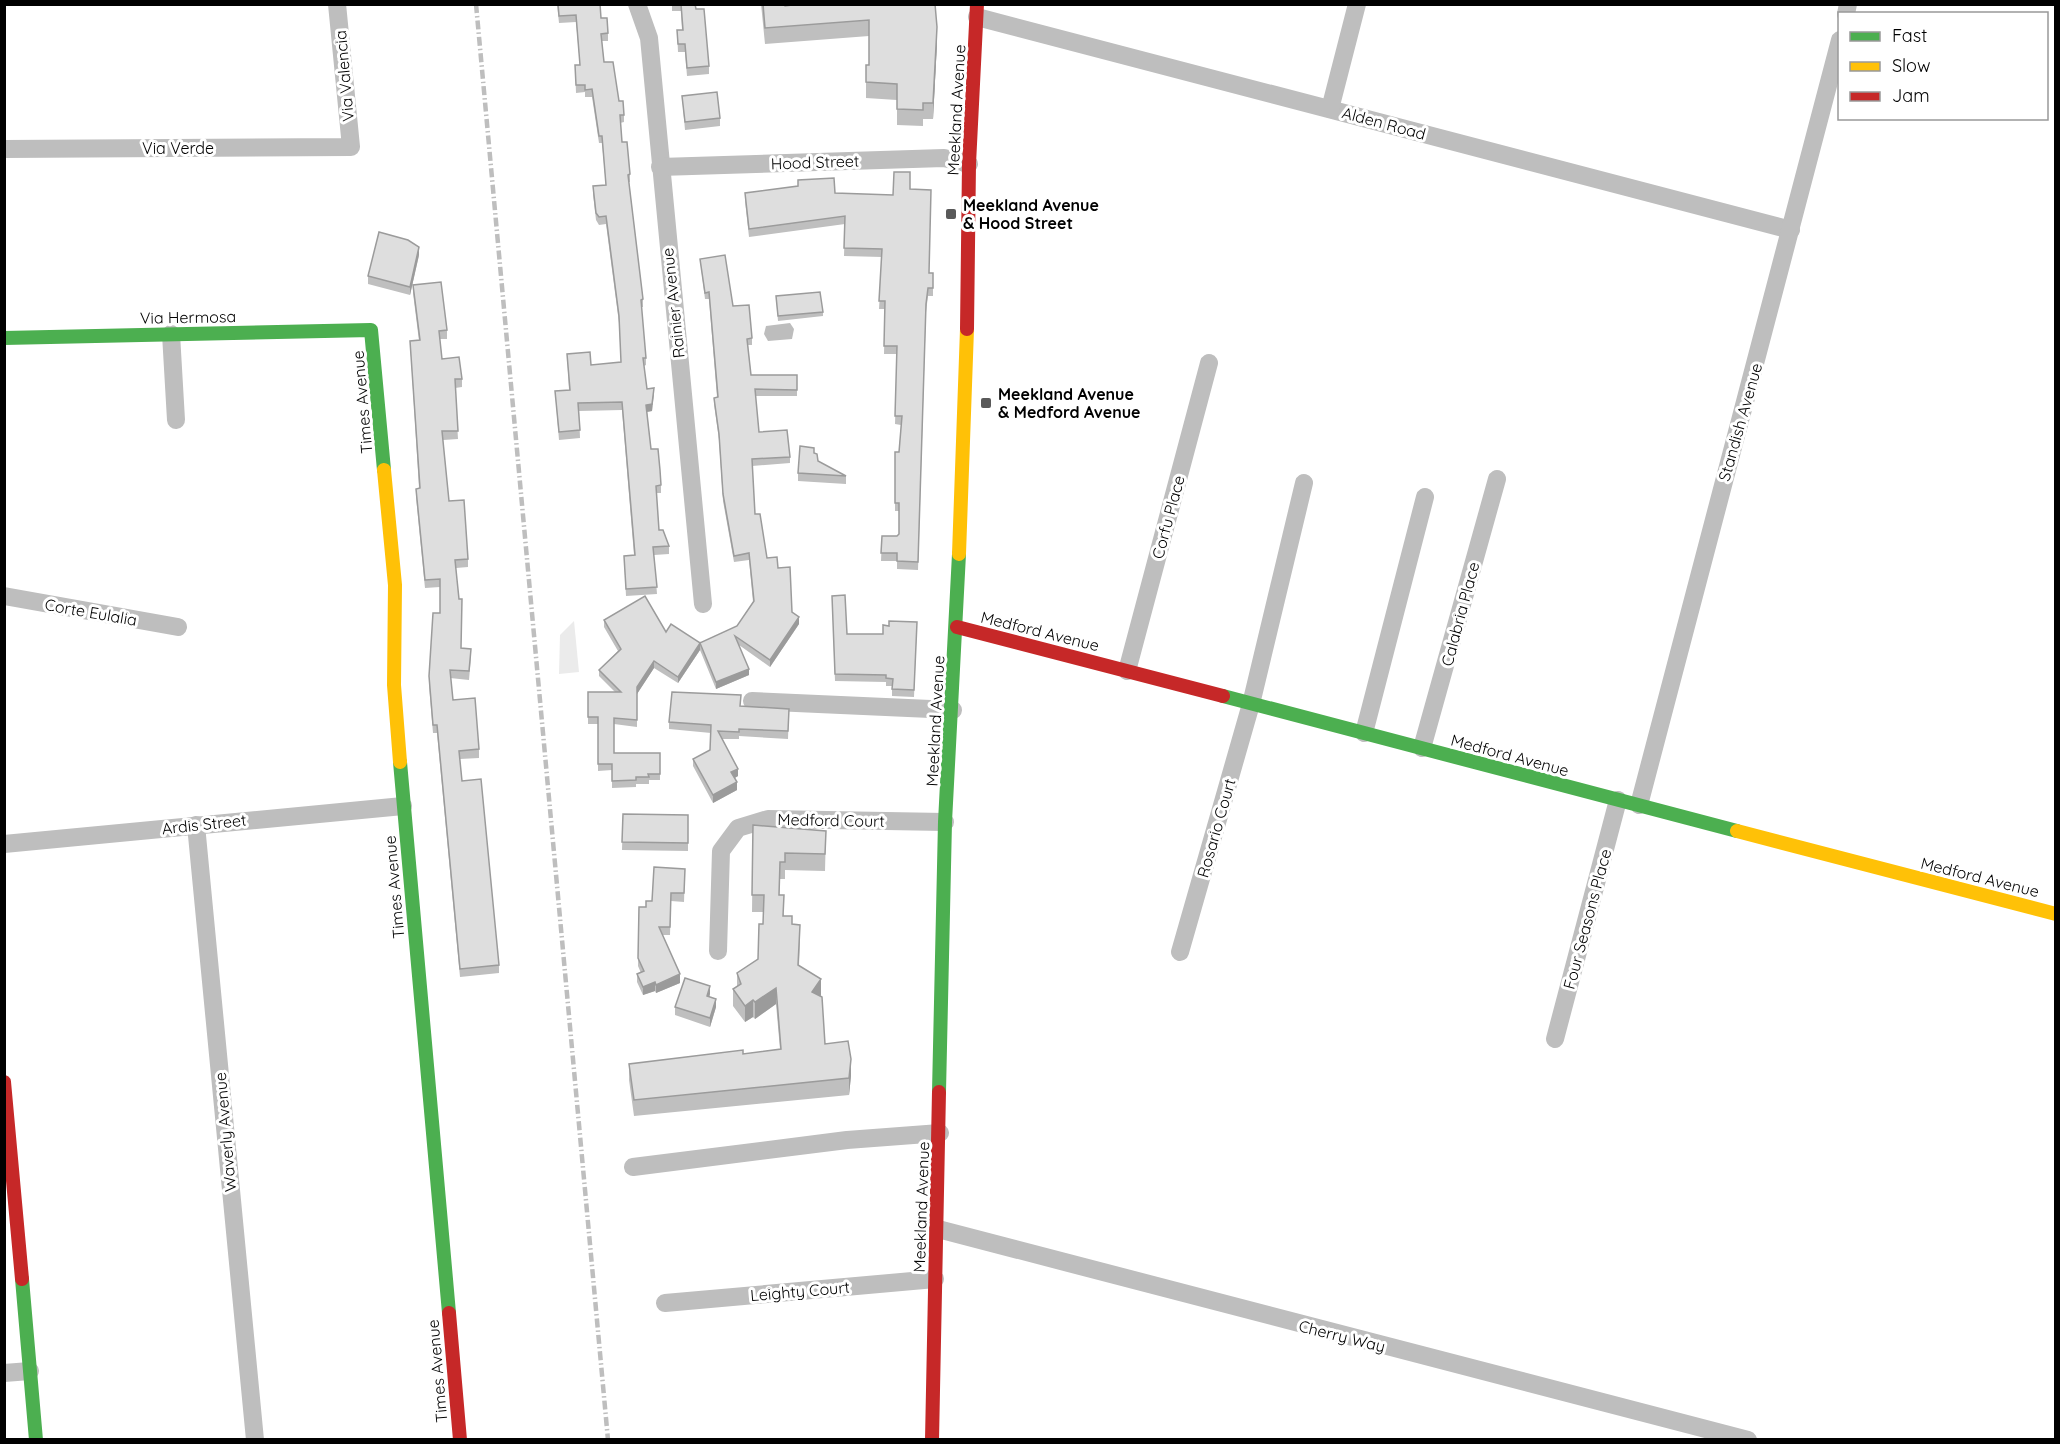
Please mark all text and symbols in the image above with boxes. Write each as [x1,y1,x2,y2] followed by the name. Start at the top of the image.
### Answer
[1838,12,2048,120] legend
[1892,24,1927,47] text: Fast
[330,30,358,122] street label: Via Valencia
[943,44,969,176] street label: Meekland Avenue
[1892,54,1930,77] text: Slow
[1892,84,1930,107] text: Jam
[1340,102,1428,144] street label: Alden Road
[142,138,214,158] street label: Via Verde
[770,150,860,174] street label: Hood Street
[963,195,1099,233] place label: Meekland Avenue & Hood Street
[944,207,958,221] marker: Meekland Avenue & Hood Street
[657,247,689,359] street label: Rainier Avenue
[140,306,236,328] street label: Via Hermosa
[348,350,376,454] street label: Times Avenue
[1714,361,1766,483] street label: Standish Avenue
[998,384,1141,422] place label: Meekland Avenue & Medford Avenue
[979,396,993,410] marker: Meekland Avenue & Medford Avenue
[1147,473,1189,561] street label: Corfu Place
[1436,560,1484,668] street label: Calabria Place
[43,594,139,630] street label: Corte Eulalia
[979,607,1101,655] street label: Medford Avenue
[922,655,948,787] street label: Meekland Avenue
[1449,730,1571,780] street label: Medford Avenue
[1192,776,1240,880] street label: Rosario Court
[777,809,885,831] street label: Medford Court
[161,810,247,838] street label: Ardis Street
[380,835,408,939] street label: Times Avenue
[1559,847,1615,991] street label: Four Seasons Place
[1919,853,2041,901] street label: Medford Avenue
[210,1071,240,1193] street label: Waverly Avenue
[909,1141,933,1273] street label: Meekland Avenue
[749,1277,851,1305] street label: Leighty Court
[1297,1316,1387,1356] street label: Cherry Way
[423,1319,451,1423] street label: Times Avenue

